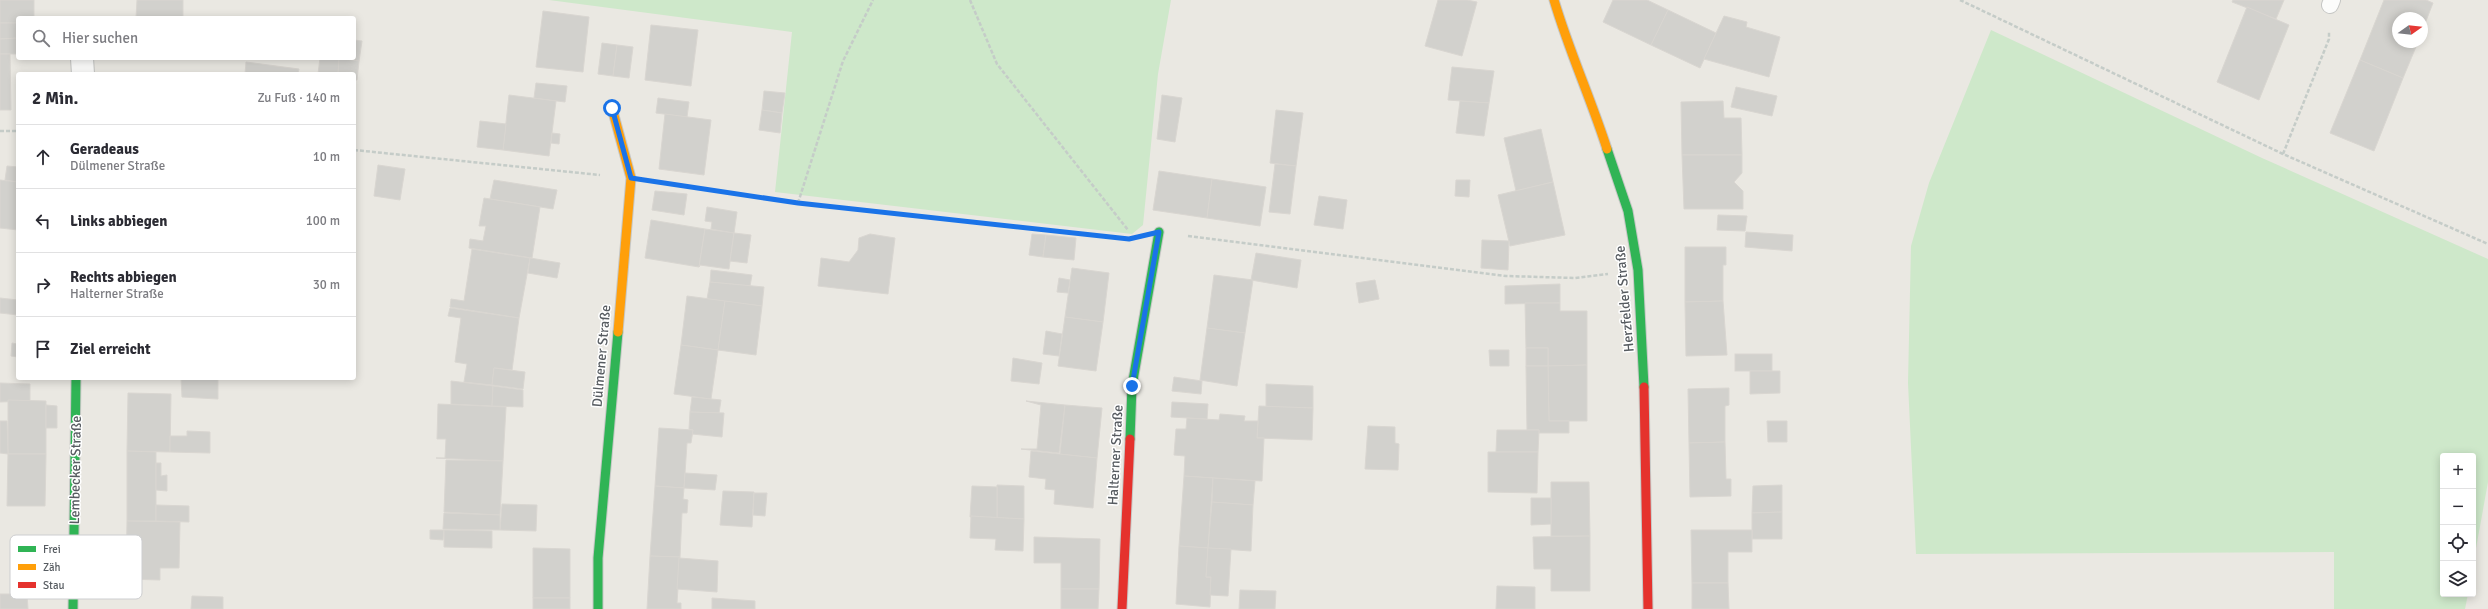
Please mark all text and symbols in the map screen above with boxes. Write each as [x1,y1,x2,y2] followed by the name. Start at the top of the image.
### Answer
[2392,12,2428,48] north arrow
[16,16,356,60] search box
[30,27,52,49] icon: search
[62,29,138,47] text: Hier suchen
[32,88,78,109] text: 2 Min.
[257,90,340,106] text: Zu Fuß · 140 m
[603,99,621,117] route start
[70,140,139,158] text: Geradeaus
[32,146,54,168] icon: ahead
[313,149,340,165] text: 10 m
[70,158,165,174] text: Dülmener Straße
[32,210,54,232] icon: left
[70,212,167,230] text: Links abbiegen
[306,213,340,229] text: 100 m
[1611,245,1638,353] street label: Herzfelder Straße
[70,268,177,286] text: Rechts abbiegen
[32,274,54,296] icon: right
[313,277,340,293] text: 30 m
[70,286,164,302] text: Halterner Straße
[589,304,614,408] street label: Dülmener Straße
[32,338,54,360] icon: arrive
[70,340,151,358] text: Ziel erreicht
[1123,377,1141,395] route end
[1104,404,1127,506] street label: Halterner Straße
[66,416,85,525] street label: Lembecker Straße
[2440,453,2476,597] map controls
[2440,453,2476,489] button: +
[2440,489,2476,525] button: −
[2440,525,2476,561] button: locate
[10,535,142,599] legend
[43,543,61,556] text: Frei
[43,561,61,574] text: Zäh
[2440,561,2476,597] button: layers
[43,579,65,592] text: Stau

